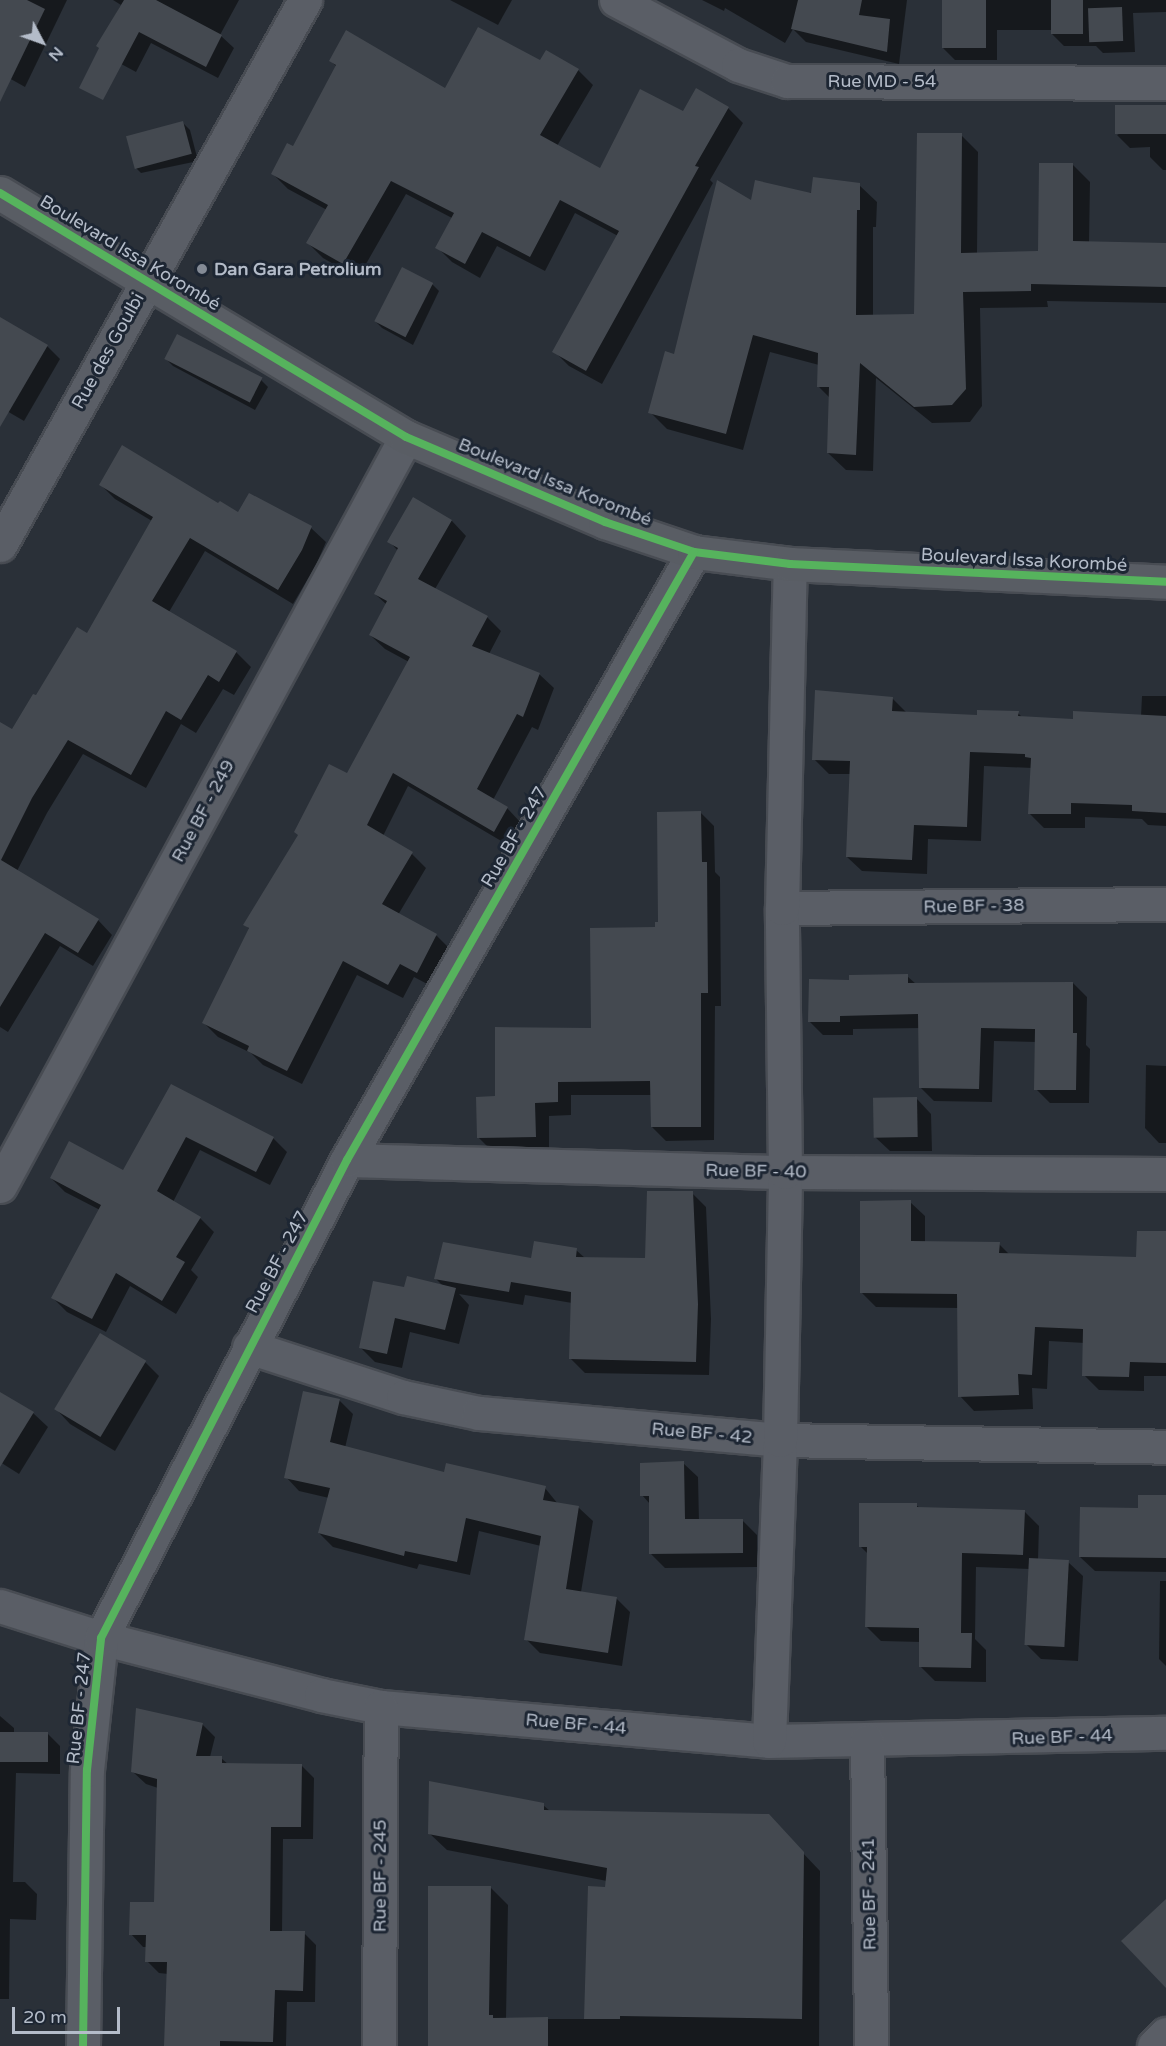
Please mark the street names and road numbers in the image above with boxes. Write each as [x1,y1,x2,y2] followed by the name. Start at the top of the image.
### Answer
[828,70,936,92] street label: Rue MD - 54
[36,191,224,315] street label: Boulevard Issa Korombé
[67,289,149,413] street label: Rue des Goulbi
[455,433,655,531] street label: Boulevard Issa Korombé
[920,544,1128,576] street label: Boulevard Issa Korombé
[167,756,239,866] street label: Rue BF - 249
[476,783,552,891] street label: Rue BF - 247
[923,894,1025,918] street label: Rue BF - 38
[705,1159,807,1183] street label: Rue BF - 40
[241,1207,313,1317] street label: Rue BF - 247
[651,1418,753,1448] street label: Rue BF - 42
[62,1651,96,1765] street label: Rue BF - 247
[525,1709,627,1739] street label: Rue BF - 44
[1011,1724,1113,1750] street label: Rue BF - 44
[369,1820,391,1932] street label: Rue BF - 245
[857,1837,881,1951] street label: Rue BF - 241

